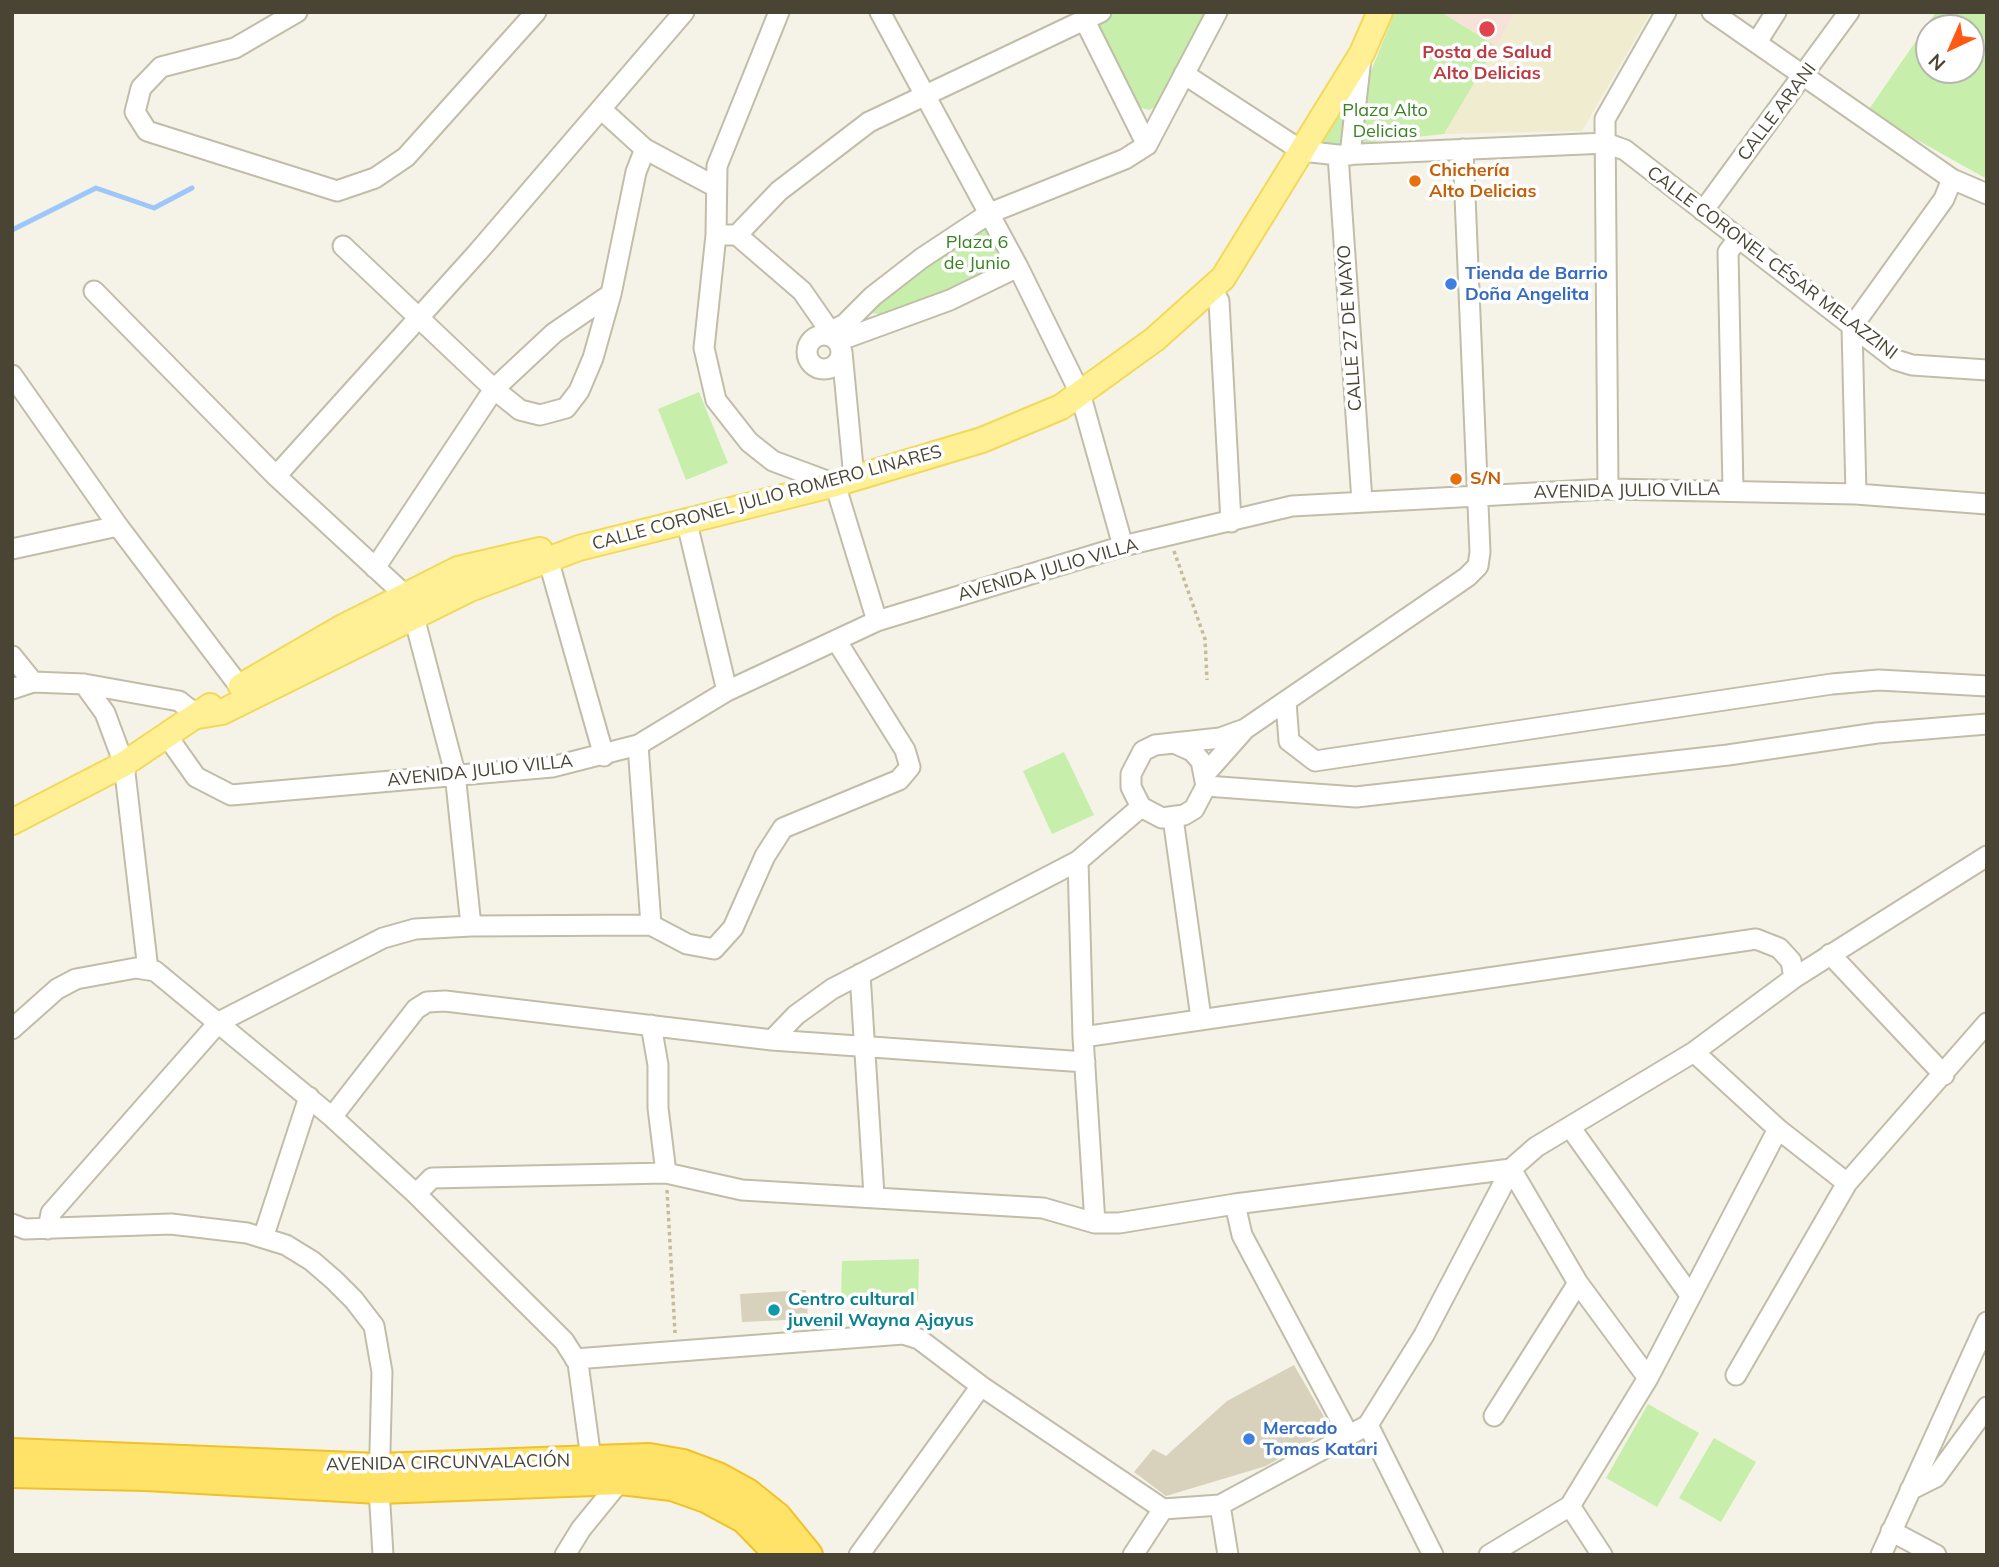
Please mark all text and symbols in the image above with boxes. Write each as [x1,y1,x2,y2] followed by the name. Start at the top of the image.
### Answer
[1915,14,1985,84] north arrow
[1477,19,1497,39] marker: Posta de Salud Alto Delicias
[1422,42,1552,84] place label: Posta de Salud Alto Delicias
[1923,49,1950,76] text: N
[1733,59,1821,165] street label: CALLE ARANI
[1342,100,1428,142] park label: Plaza Alto Delicias
[1429,160,1536,202] place label: Chichería Alto Delicias
[1643,162,1901,364] street label: CALLE CORONEL CÉSAR MELAZZINI
[1407,173,1423,189] marker: Chichería Alto Delicias
[944,232,1010,274] park label: Plaza 6 de Junio
[1333,244,1367,412] street label: CALLE 27 DE MAYO
[1465,263,1608,306] place label: Tienda de Barrio Doña Angelita
[1443,276,1459,292] marker: Tienda de Barrio Doña Angelita
[590,441,944,555] street label: CALLE CORONEL JULIO ROMERO LINARES
[1470,468,1501,490] place label: S/N
[1448,471,1464,487] marker: S/N
[1534,479,1720,503] street label: AVENIDA JULIO VILLA
[955,534,1141,606] street label: AVENIDA JULIO VILLA
[386,751,574,791] street label: AVENIDA JULIO VILLA
[788,1289,974,1332] place label: Centro cultural juvenil Wayna Ajayus
[766,1302,782,1318] marker: Centro cultural juvenil Wayna Ajayus
[1263,1418,1378,1460] place label: Mercado Tomas Katari
[1241,1431,1257,1447] marker: Mercado Tomas Katari
[326,1450,570,1476] street label: AVENIDA CIRCUNVALACIÓN

